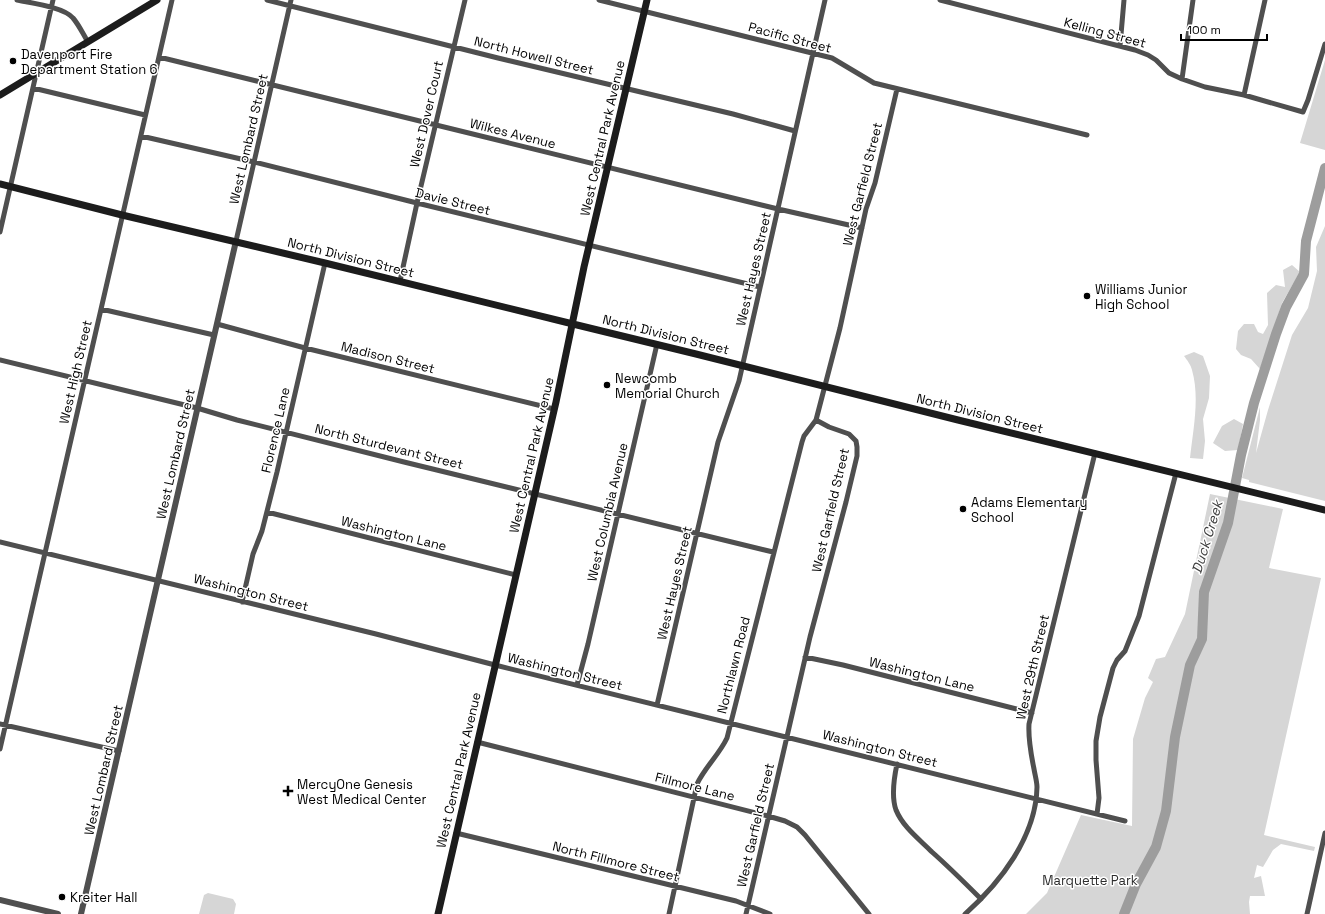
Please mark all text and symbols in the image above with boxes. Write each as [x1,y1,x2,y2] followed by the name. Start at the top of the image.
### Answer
[1062,13,1148,52] street label: Kelling Street
[1181,16,1267,42] scale bar
[746,18,833,57] street label: Pacific Street
[1187,22,1221,38] text: 100 m
[472,32,595,79] street label: North Howell Street
[21,46,158,78] place label: Davenport Fire Department Station 6
[8,56,18,66] marker: Davenport Fire Department Station 6
[576,58,629,218] street label: West Central Park Avenue
[406,59,447,169] street label: West Dover Court
[225,72,272,206] street label: West Lombard Street
[468,115,558,152] street label: Wilkes Avenue
[839,121,886,248] street label: West Garfield Street
[414,184,492,219] street label: Davie Street
[732,211,775,328] street label: West Hayes Street
[286,234,416,281] street label: North Division Street
[1095,281,1187,313] place label: Williams Junior High School
[1082,291,1092,301] marker: Williams Junior High School
[601,311,731,358] street label: North Division Street
[55,319,96,426] street label: West High Street
[339,338,437,377] street label: Madison Street
[615,370,720,402] place label: Newcomb Memorial Church
[505,375,558,535] street label: West Central Park Avenue
[602,380,612,390] marker: Newcomb Memorial Church
[257,386,294,475] street label: Florence Lane
[152,387,199,521] street label: West Lombard Street
[915,390,1045,437] street label: North Division Street
[313,420,465,473] street label: North Sturdevant Street
[583,441,632,583] street label: West Columbia Avenue
[808,446,853,574] street label: West Garfield Street
[971,494,1088,526] place label: Adams Elementary School
[1187,497,1227,576] water label: Duck Creek
[958,504,968,514] marker: Adams Elementary School
[339,512,448,555] street label: Washington Lane
[653,525,696,642] street label: West Hayes Street
[192,570,310,615] street label: Washington Street
[1012,613,1053,721] street label: West 29th Street
[713,615,754,716] street label: Northlawn Road
[506,649,624,694] street label: Washington Street
[867,653,976,696] street label: Washington Lane
[432,690,485,850] street label: West Central Park Avenue
[80,703,127,837] street label: West Lombard Street
[821,726,939,771] street label: Washington Street
[733,761,778,889] street label: West Garfield Street
[653,768,737,805] street label: Fillmore Lane
[297,776,426,808] place label: MercyOne Genesis West Medical Center
[282,785,294,797] marker: MercyOne Genesis West Medical Center
[551,838,681,885] street label: North Fillmore Street
[1042,872,1138,889] park label: Marquette Park
[70,889,138,906] place label: Kreiter Hall
[57,892,67,902] marker: Kreiter Hall

